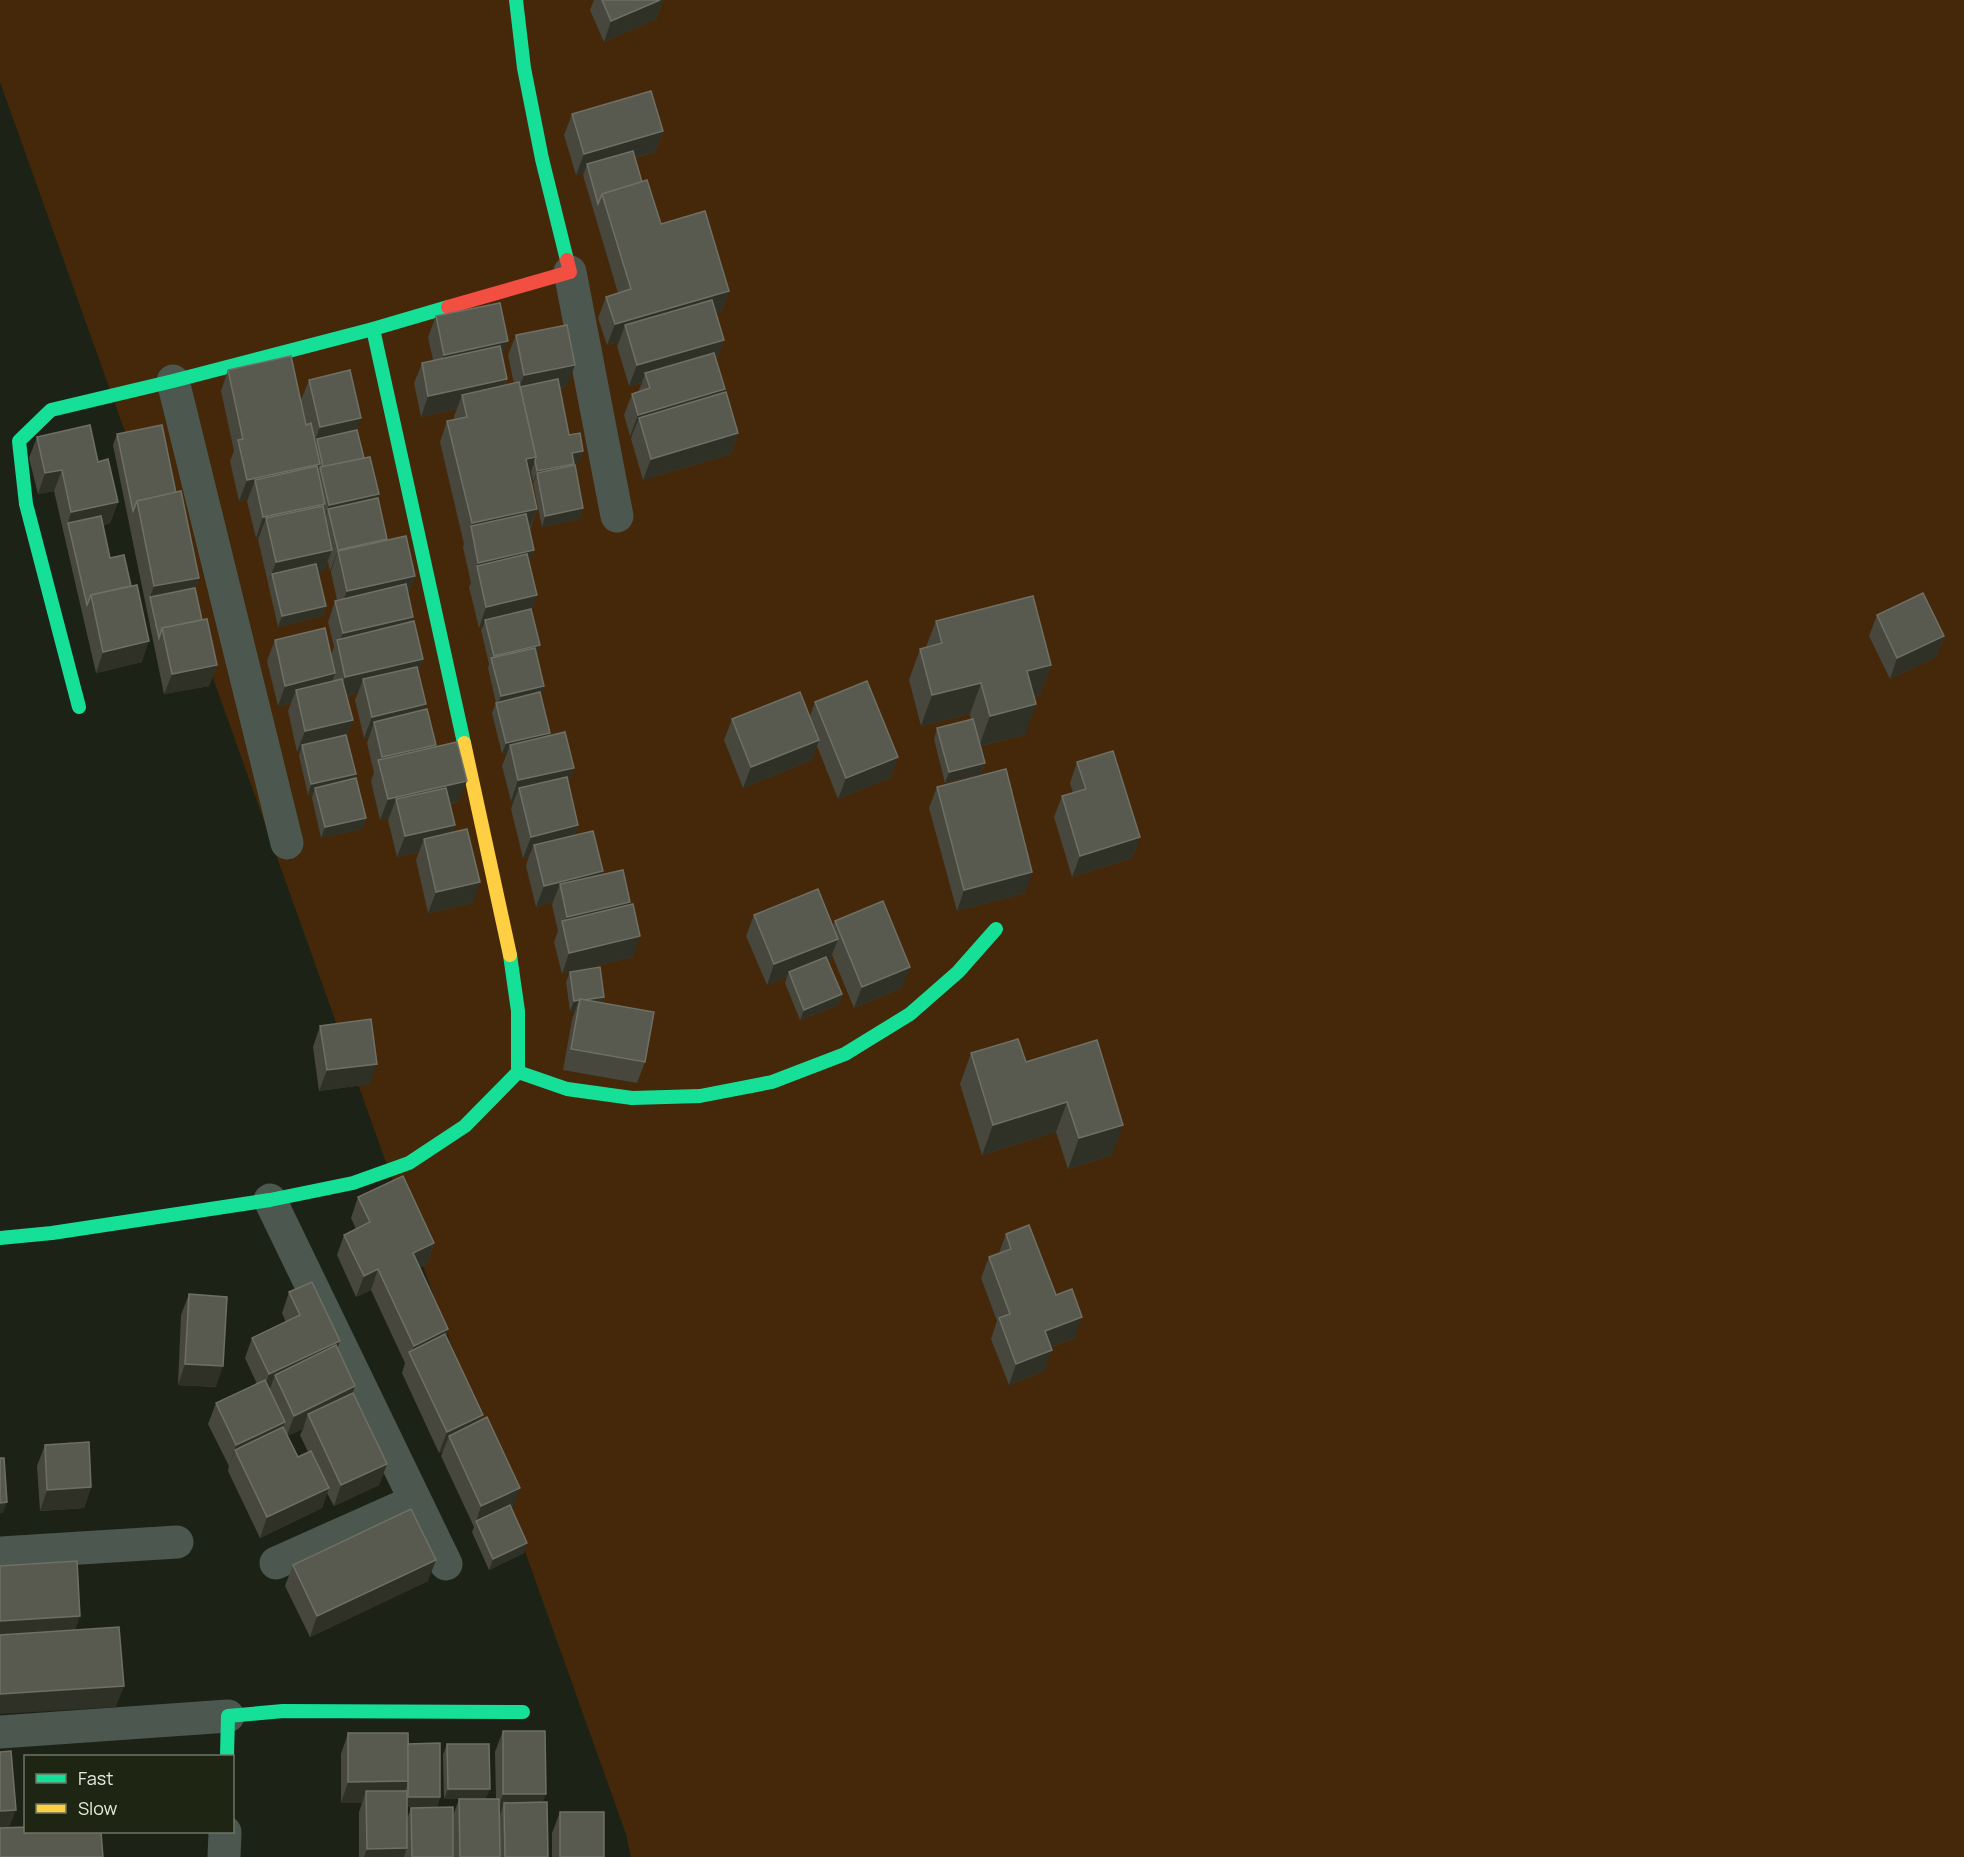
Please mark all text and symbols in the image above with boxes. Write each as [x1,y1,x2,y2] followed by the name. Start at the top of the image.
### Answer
[24,1755,234,1833] legend
[78,1766,113,1790] text: Fast
[78,1796,118,1820] text: Slow

